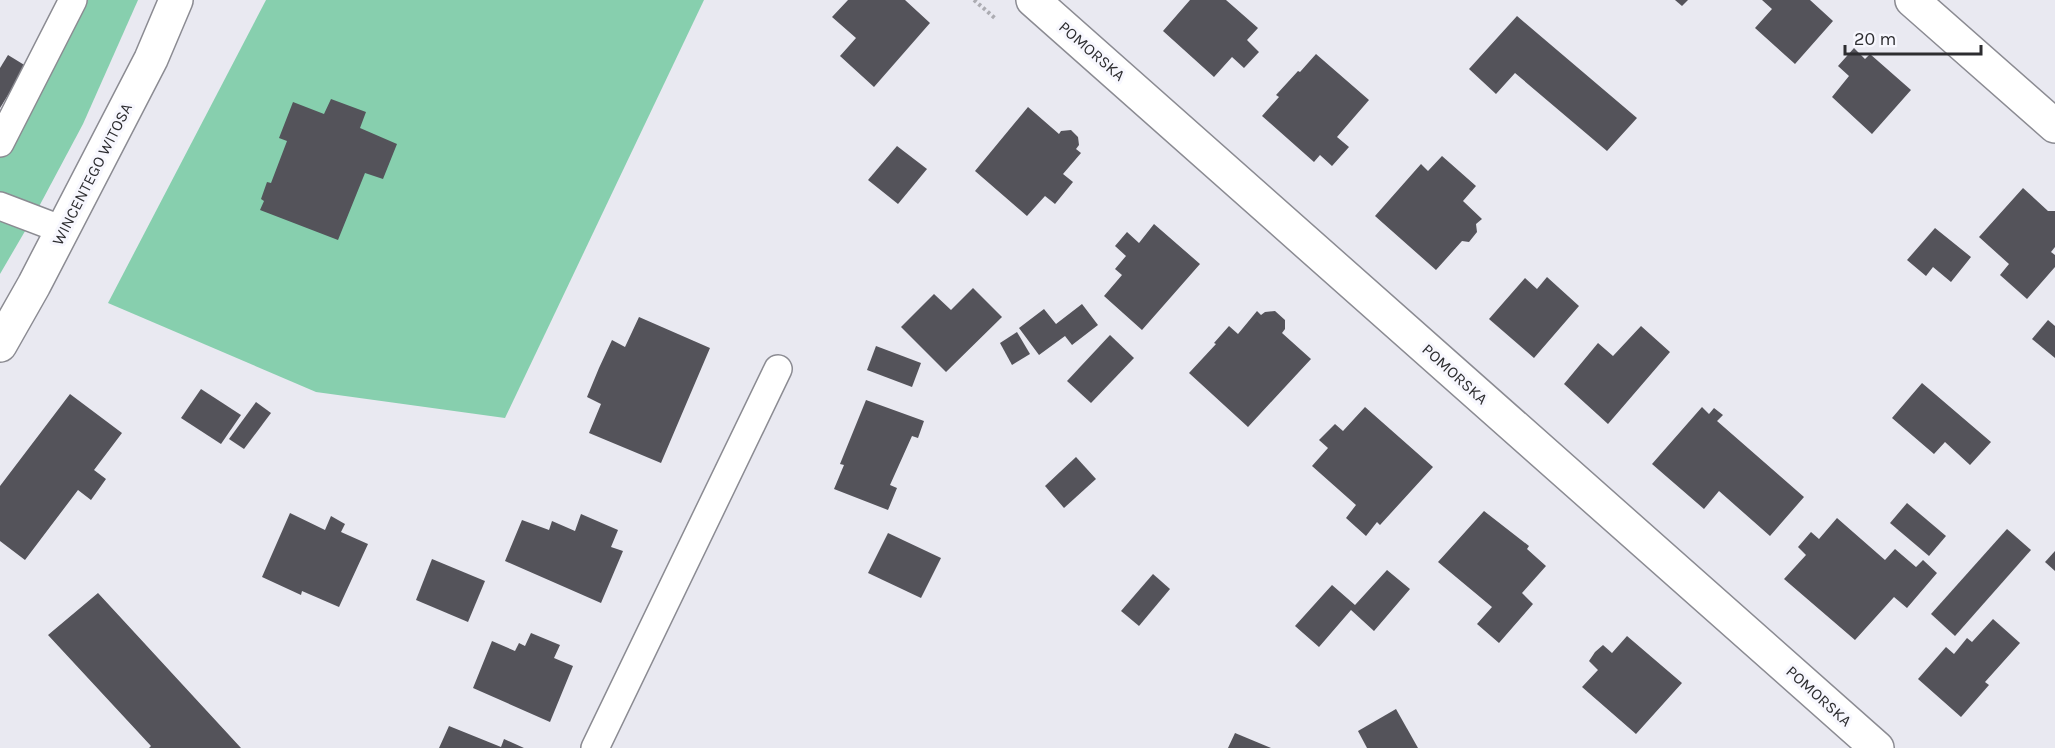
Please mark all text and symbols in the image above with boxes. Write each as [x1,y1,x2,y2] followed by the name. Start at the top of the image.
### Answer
[1055,17,1129,85] street label: POMORSKA
[1845,18,1982,56] scale bar
[1854,28,1896,50] text: 20 m
[48,100,136,248] street label: WINCENTEGO WITOSA
[1418,340,1492,408] street label: POMORSKA
[1782,662,1856,730] street label: POMORSKA

